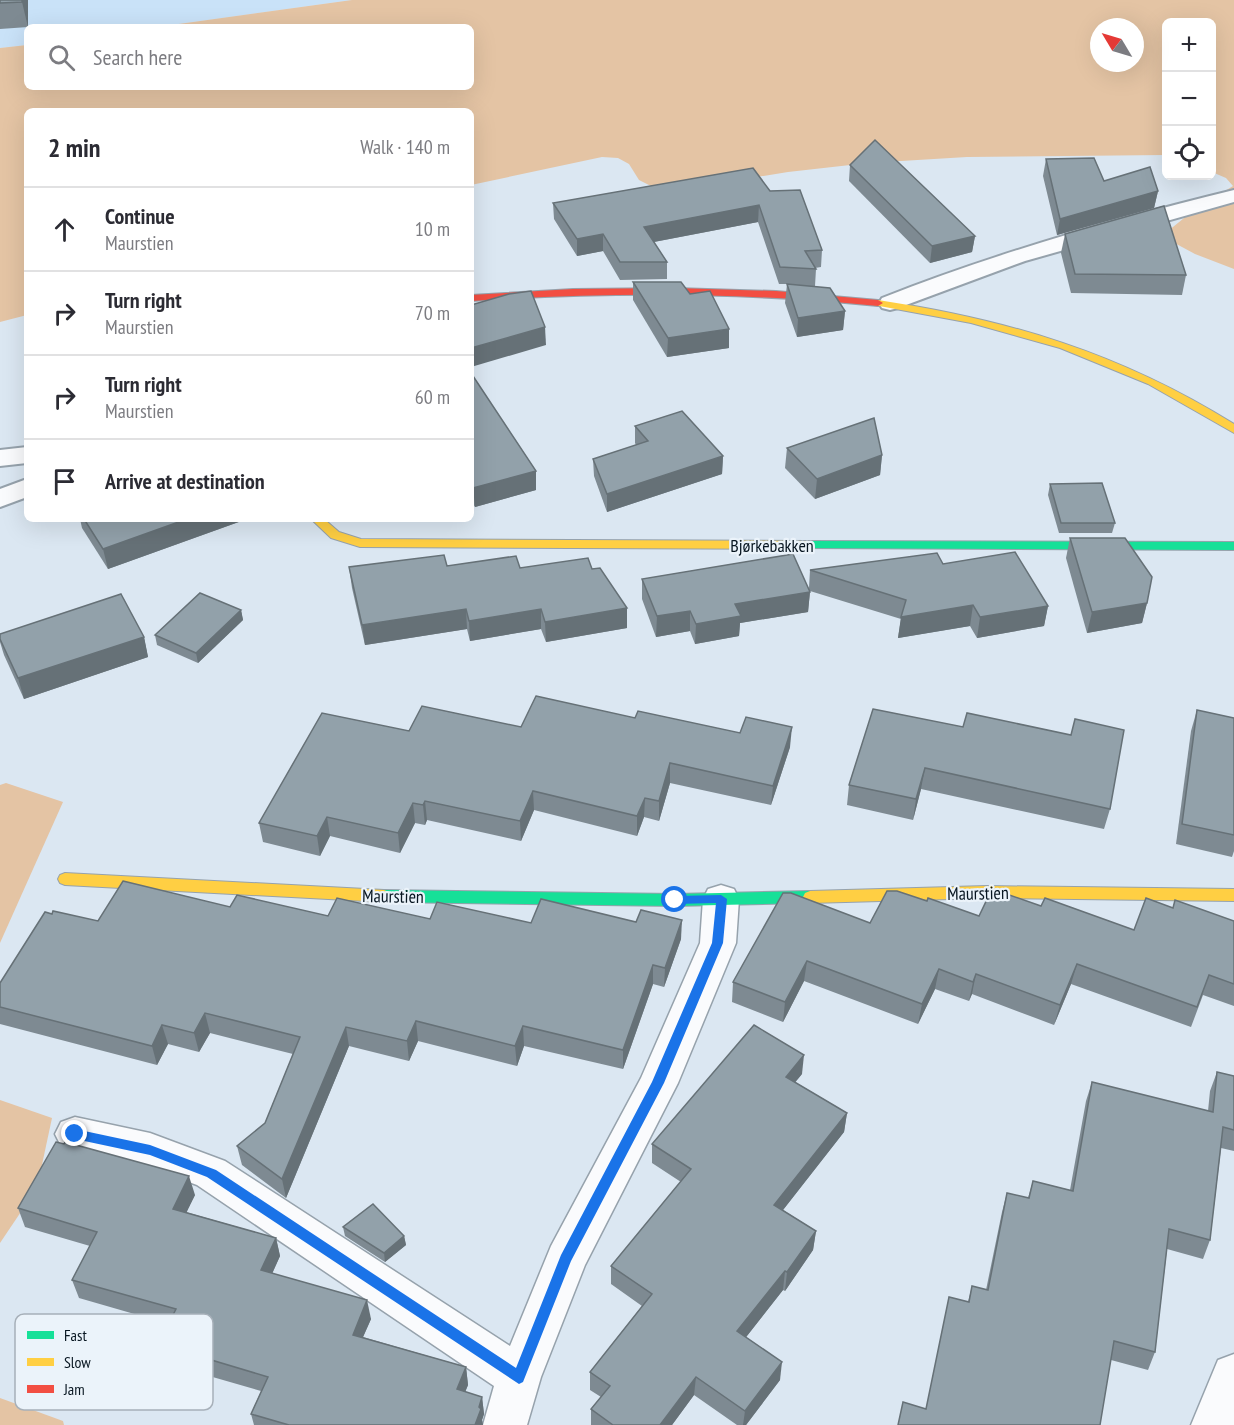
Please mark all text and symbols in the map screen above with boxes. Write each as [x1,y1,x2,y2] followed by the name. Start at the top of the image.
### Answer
[1090,18,1144,72] north arrow
[1162,18,1216,180] map controls
[1162,18,1216,72] button: +
[24,24,474,90] search box
[45,41,78,74] icon: search
[93,43,182,71] text: Search here
[1162,72,1216,126] button: −
[1162,126,1216,180] button: locate
[48,131,101,164] text: 2 min
[360,134,450,160] text: Walk · 140 m
[105,202,175,230] text: Continue
[48,213,81,246] icon: ahead
[415,216,450,242] text: 10 m
[105,230,174,256] text: Maurstien
[105,286,182,314] text: Turn right
[48,297,81,330] icon: right
[415,300,450,326] text: 70 m
[105,314,174,340] text: Maurstien
[105,370,182,398] text: Turn right
[48,381,81,414] icon: right
[415,384,450,410] text: 60 m
[105,398,174,424] text: Maurstien
[48,465,81,498] icon: arrive
[105,467,265,495] text: Arrive at destination
[730,534,814,557] street label: Bjørkebakken
[947,881,1009,905] street label: Maurstien
[362,884,424,908] street label: Maurstien
[661,886,687,912] route start
[61,1120,87,1146] route end
[15,1314,213,1410] legend
[64,1325,87,1345] text: Fast
[64,1352,91,1372] text: Slow
[63,1379,85,1399] text: Jam

